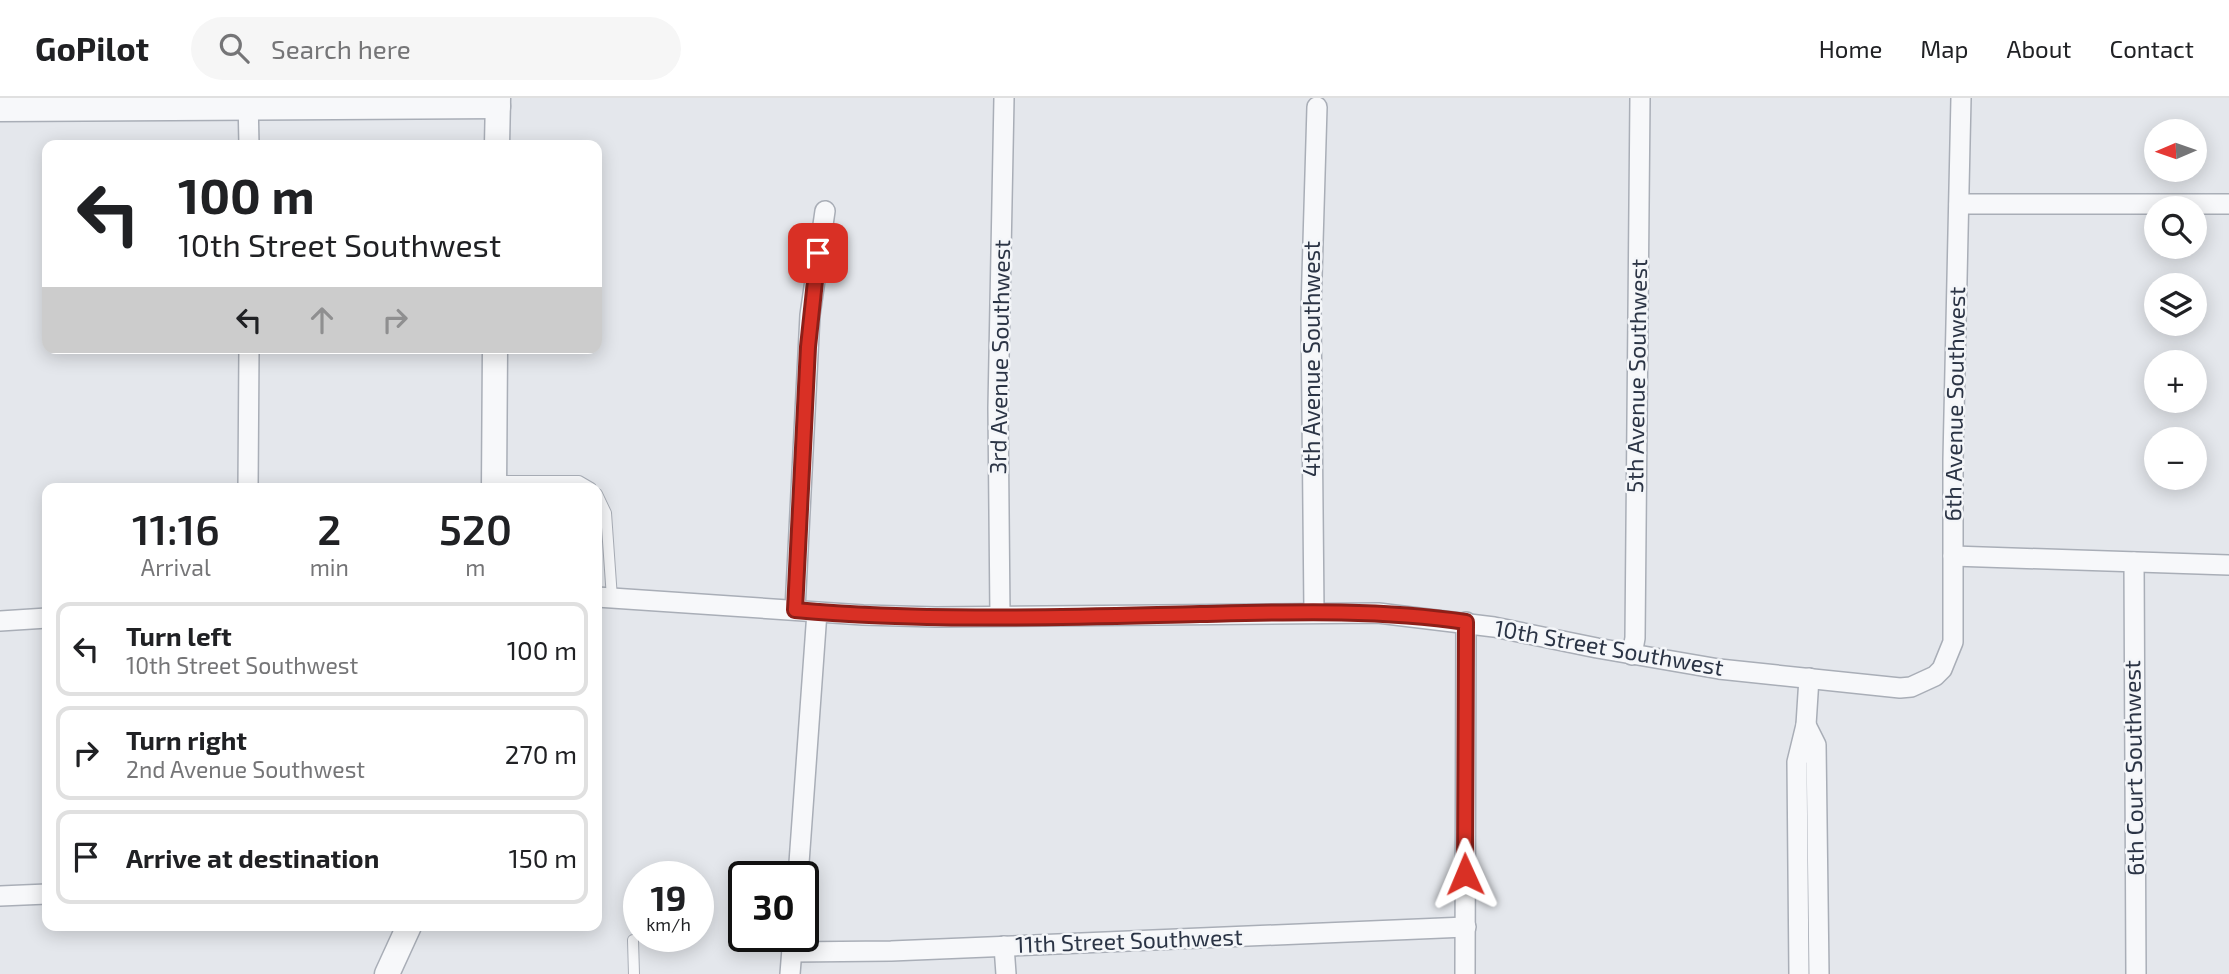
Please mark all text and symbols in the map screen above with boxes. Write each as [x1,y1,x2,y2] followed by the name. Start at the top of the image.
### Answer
[191,17,681,80] search box
[35,28,149,68] text: GoPilot
[215,29,253,67] icon: search
[271,33,411,64] text: Search here
[1819,34,1882,63] text: Home
[1920,34,1968,63] text: Map
[2006,34,2072,63] text: About
[2110,34,2194,63] text: Contact
[2144,119,2207,182] north arrow
[2144,119,2207,490] map controls
[178,165,315,224] text: 100 m
[63,168,154,259] icon: left
[2144,196,2207,259] button: search
[788,223,848,283] pin
[178,225,501,263] text: 10th Street Southwest
[799,234,837,272] icon: arrive
[983,239,1015,475] street label: 3rd Avenue Southwest
[1297,241,1325,477] street label: 4th Avenue Southwest
[1620,258,1652,493] street label: 5th Avenue Southwest
[2144,273,2207,336] button: layers
[1938,286,1970,522] street label: 6th Avenue Southwest
[230,301,268,339] icon: left
[303,301,341,339] icon: ahead
[376,301,414,339] icon: right
[2144,350,2207,413] button: +
[2144,427,2207,490] button: −
[132,503,220,553] text: 11:16
[317,503,341,553] text: 2
[439,503,512,553] text: 520
[141,553,211,581] text: Arrival
[310,553,349,581] text: min
[465,553,486,581] text: m
[1492,613,1726,681] street label: 10th Street Southwest
[126,620,232,651] text: Turn left
[67,630,105,668] icon: left
[507,634,577,665] text: 100 m
[126,651,358,679] text: 10th Street Southwest
[2117,660,2149,876] street label: 6th Court Southwest
[126,724,247,755] text: Turn right
[67,734,105,772] icon: right
[505,738,577,769] text: 270 m
[126,755,365,783] text: 2nd Avenue Southwest
[1428,837,1502,911] position arrow
[67,838,105,876] icon: arrive
[126,842,379,873] text: Arrive at destination
[508,842,577,873] text: 150 m
[728,861,819,952] speed limit sign: 30
[651,876,686,918] text: 19
[646,913,691,935] text: km/h
[1015,922,1243,958] street label: 11th Street Southwest

